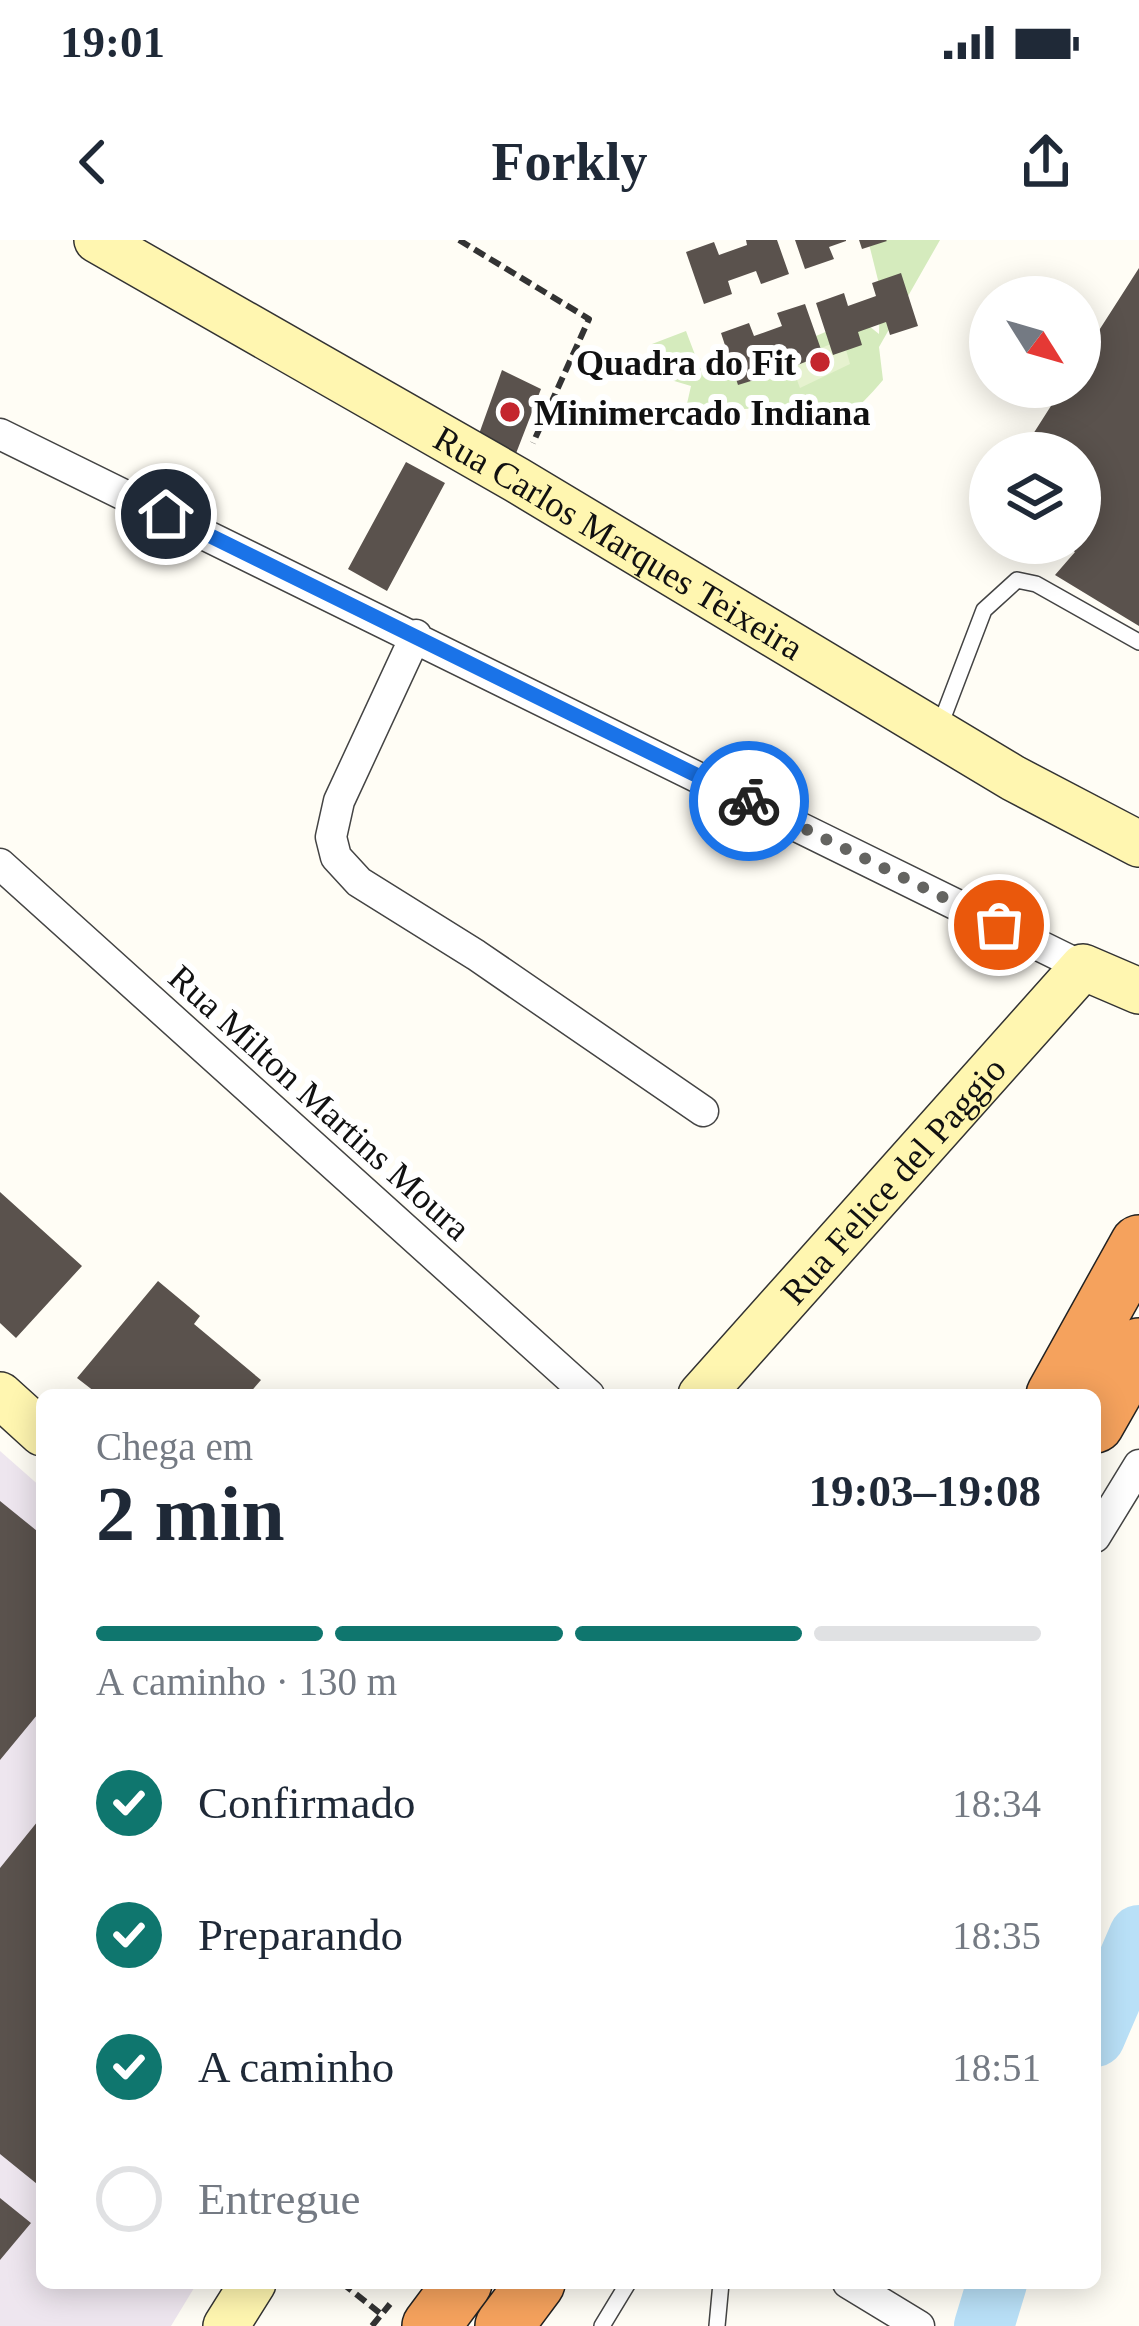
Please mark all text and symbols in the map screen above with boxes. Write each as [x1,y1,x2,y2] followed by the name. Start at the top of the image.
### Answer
[60,17,165,67] text: 19:01
[60,129,126,195] icon: back
[1013,129,1079,195] icon: share
[492,132,648,192] text: Forkly
[969,276,1101,408] north arrow
[969,276,1101,564] map controls
[576,343,796,383] place label: Quadra do Fit
[807,349,833,375] marker: Quadra do Fit
[534,393,870,433] place label: Minimercado Indiana
[497,399,523,425] marker: Minimercado Indiana
[427,418,810,668] street label: Rua Carlos Marques Teixeira
[969,432,1101,564] button: layers
[115,463,217,565] pin
[133,481,199,547] icon: home
[689,741,809,861] courier
[716,768,782,834] icon: bike
[948,874,1050,976] pin
[966,892,1032,958] icon: bag
[161,957,478,1248] street label: Rua Milton Martins Moura
[773,1049,1014,1312] street label: Rua Felice del Paggio
[96,1425,253,1468] text: Chega em
[809,1466,1041,1516] text: 19:03–19:08
[96,1470,285,1557] text: 2 min
[96,1660,397,1703] text: A caminho · 130 m
[96,1770,162,1836] icon: check
[198,1778,415,1828] text: Confirmado
[952,1782,1041,1825] text: 18:34
[96,1902,162,1968] icon: check
[198,1910,403,1960] text: Preparando
[952,1914,1041,1957] text: 18:35
[96,2034,162,2100] icon: check
[198,2042,394,2092] text: A caminho
[952,2046,1041,2089] text: 18:51
[198,2174,360,2224] text: Entregue

